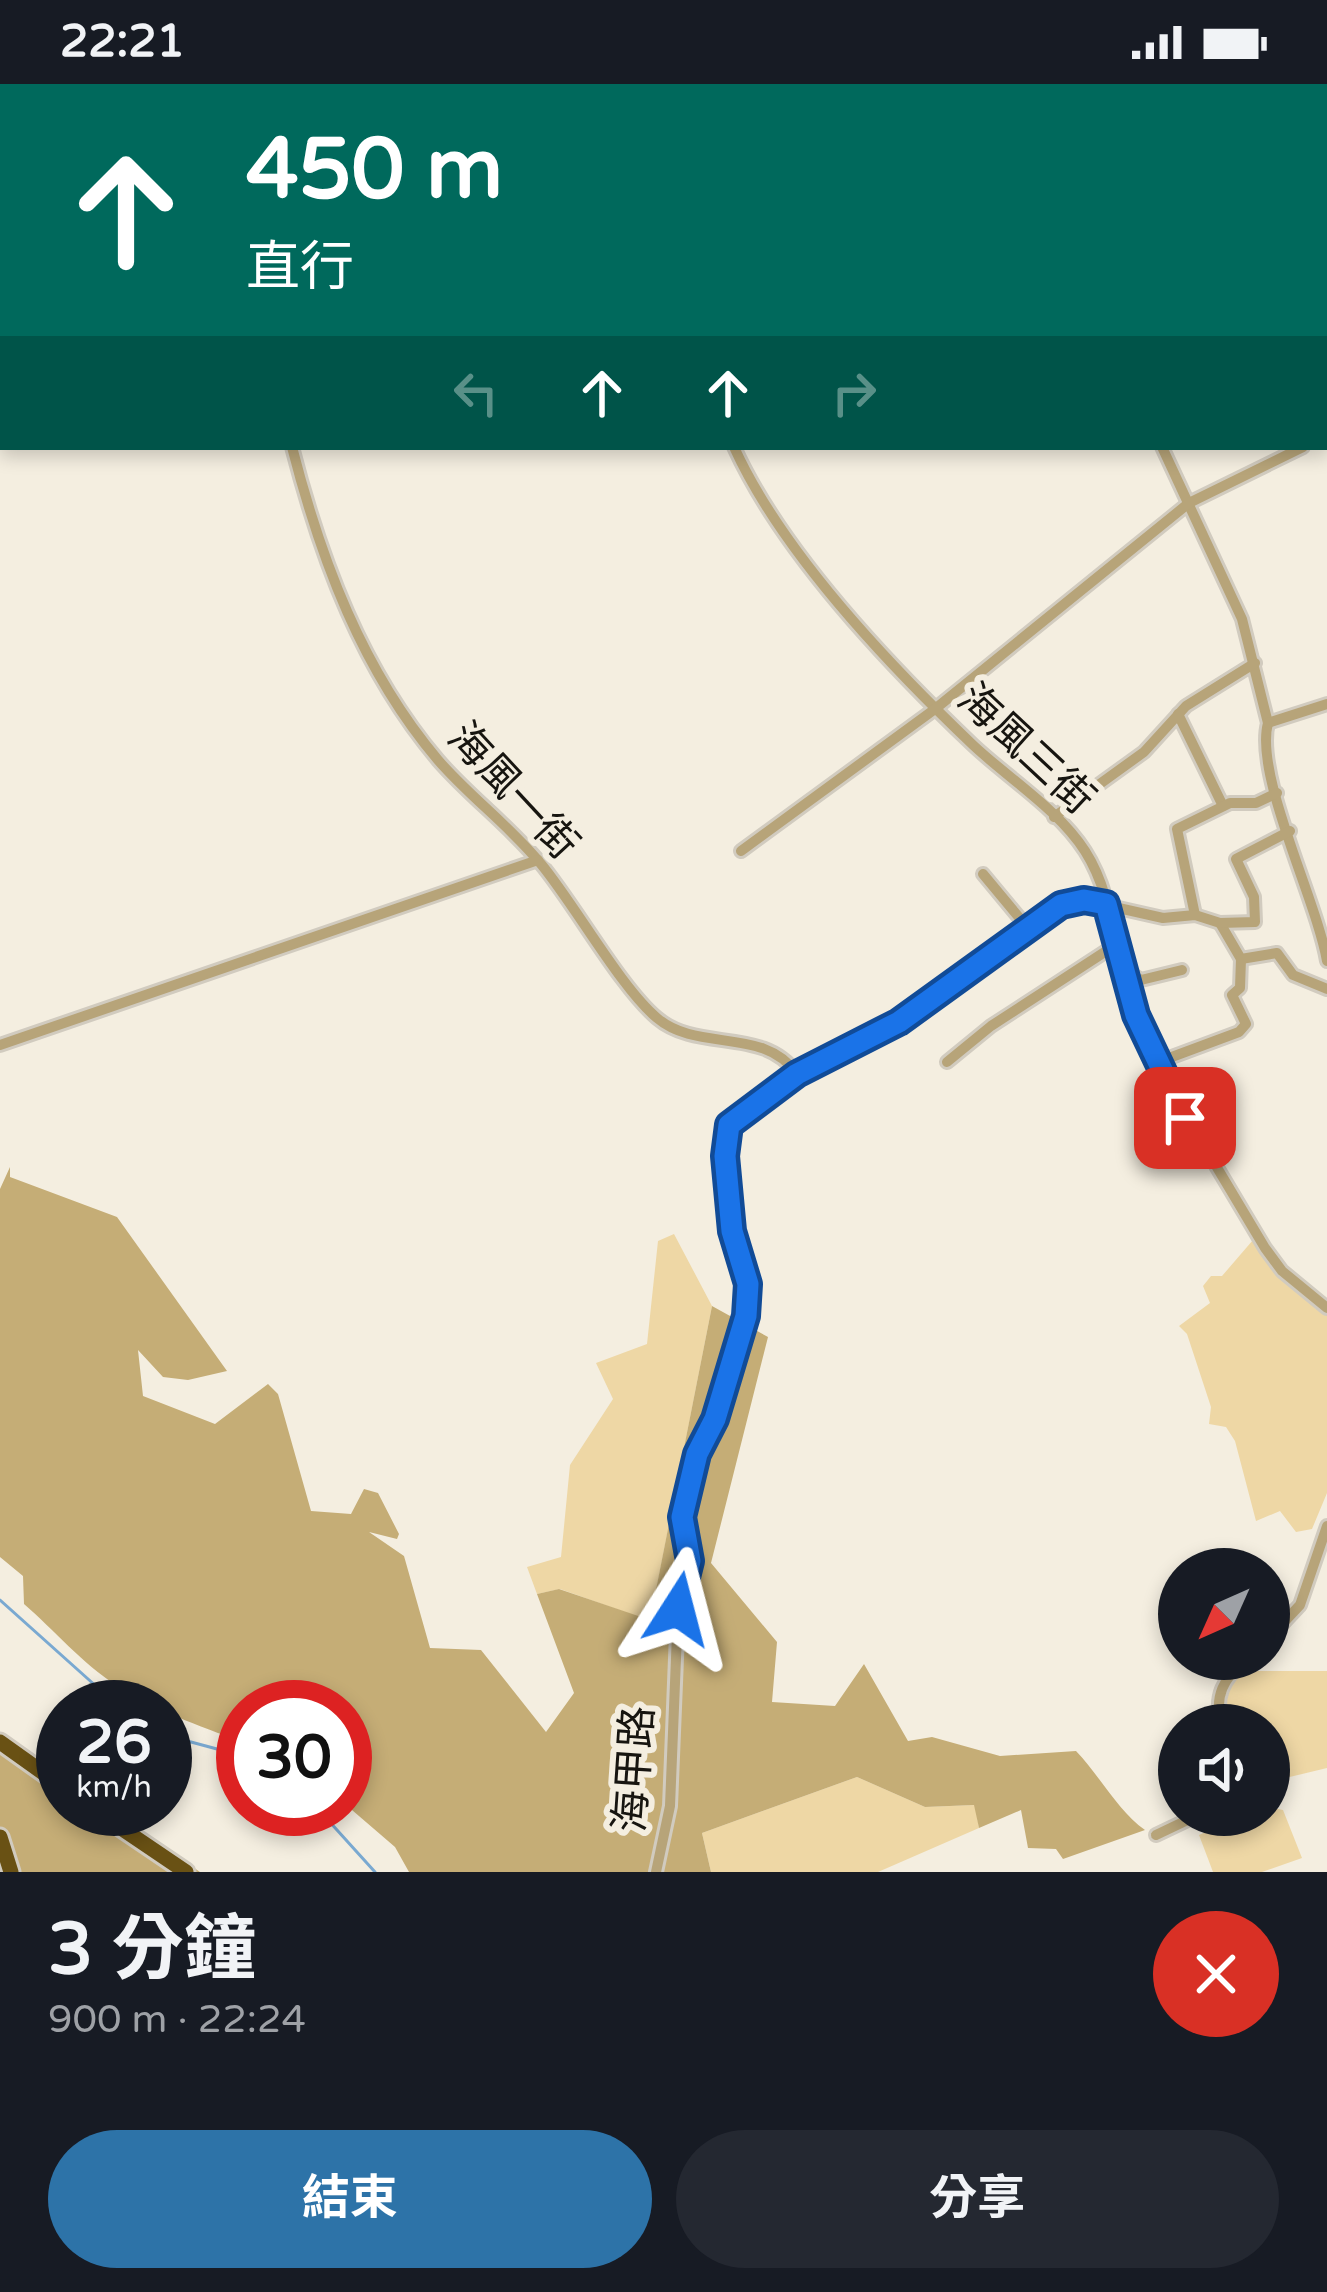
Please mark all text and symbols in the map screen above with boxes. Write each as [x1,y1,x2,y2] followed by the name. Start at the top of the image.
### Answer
[60,15,185,69] text: 22:21
[246,120,503,221] text: 450 m
[48,132,204,288] icon: ahead
[246,235,354,300] text: 直行
[443,360,509,426] icon: left
[569,360,635,426] icon: ahead
[695,360,761,426] icon: ahead
[821,360,887,426] icon: right
[947,673,1105,825] street label: 海風三街
[437,712,589,870] street label: 海風一街
[1134,1067,1236,1169] pin
[1152,1085,1218,1151] icon: arrive
[615,1546,741,1672] position arrow
[1158,1548,1290,1680] north arrow
[1158,1548,1290,1836] map controls
[216,1680,372,1836] speed limit sign: 30
[605,1704,664,1834] street label: 海甲路
[1158,1704,1290,1836] button: sound
[76,1707,152,1779] text: 26
[76,1769,152,1806] text: km/h
[48,1907,256,1994] text: 3 分鐘
[1153,1911,1279,2037] button: close
[48,1996,306,2043] text: 900 m · 22:24
[48,2130,652,2268] button: 結束
[676,2130,1279,2268] button: 分享

